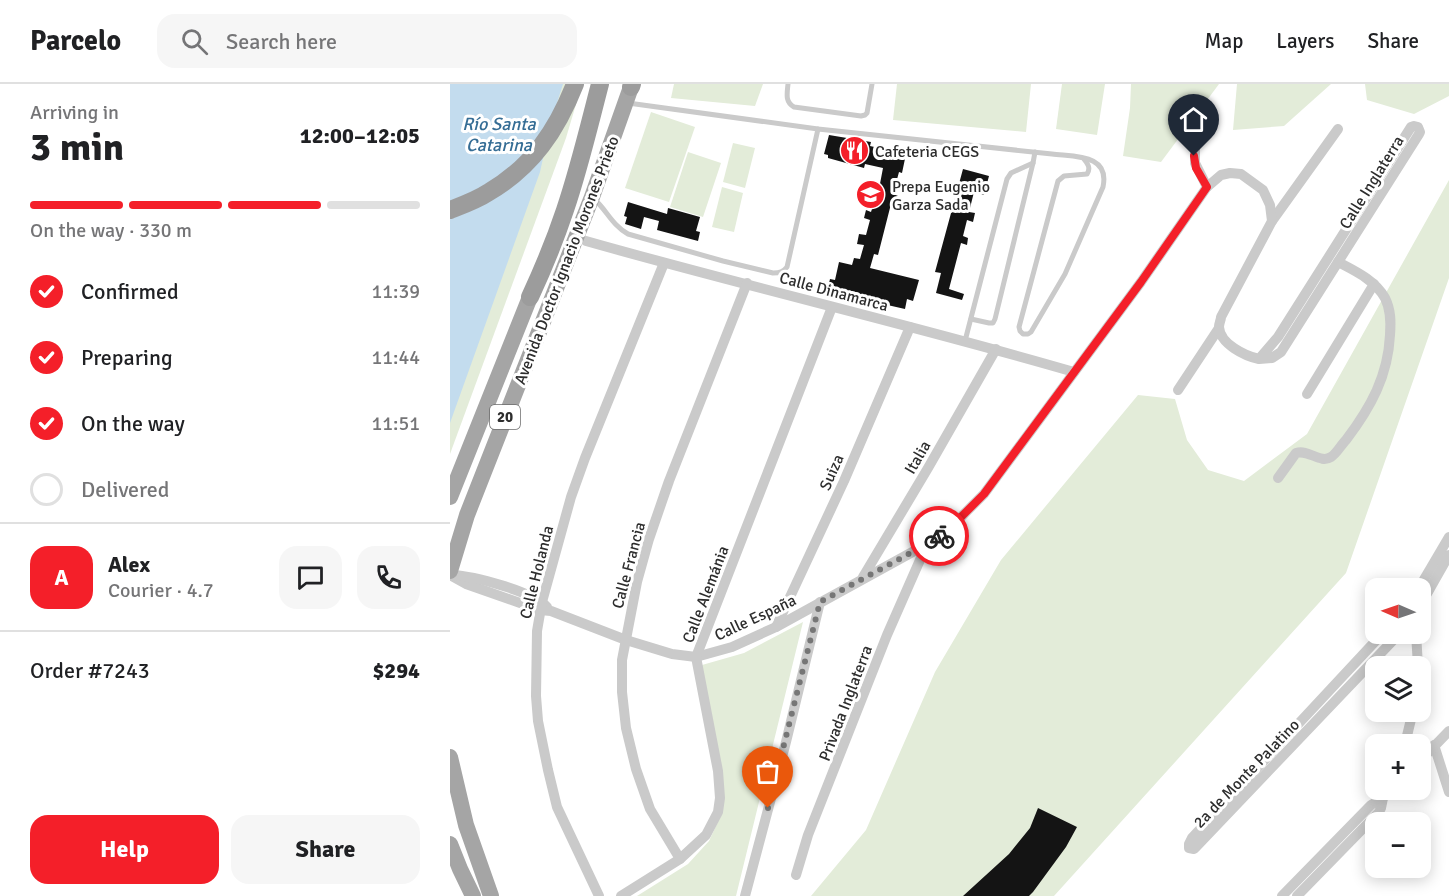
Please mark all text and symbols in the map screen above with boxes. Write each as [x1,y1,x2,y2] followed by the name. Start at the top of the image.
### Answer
[157,14,577,68] search box
[30,24,121,58] text: Parcelo
[178,25,211,58] icon: search
[226,28,337,55] text: Search here
[1205,28,1243,54] text: Map
[1276,28,1334,54] text: Layers
[1367,28,1419,54] text: Share
[1168,94,1219,156] pin
[30,100,119,125] text: Arriving in
[1177,103,1210,136] icon: home
[462,113,537,156] water label: Río Santa Catarina
[300,122,420,149] text: 12:00–12:05
[30,123,124,171] text: 3 min
[1335,132,1408,233] street label: Calle Inglaterra
[510,133,624,387] street label: Avenida Doctor Ignacio Morones Prieto
[838,135,870,167] restaurant icon: Cafeteria CEGS
[875,142,979,162] place label: Cafeteria CEGS
[892,177,990,215] place label: Prepa Eugenio Garza Sada
[855,179,887,211] school or university icon: Prepa Eugenio Garza Sada
[30,218,192,243] text: On the way · 330 m
[777,268,890,316] street label: Calle Dinamarca
[30,275,63,308] icon: check
[81,278,179,305] text: Confirmed
[371,279,420,304] text: 11:39
[30,341,63,374] icon: check
[81,344,173,371] text: Preparing
[371,345,420,370] text: 11:44
[490,405,520,429] road number: 20
[30,407,63,440] icon: check
[81,410,185,437] text: On the way
[371,411,420,436] text: 11:51
[900,437,935,478] street label: Italia
[815,451,849,493] street label: Suiza
[81,476,169,503] text: Delivered
[909,506,969,566] courier
[608,520,650,611] street label: Calle Francia
[923,520,956,553] icon: bike
[516,523,558,621] street label: Calle Holanda
[678,543,734,646] street label: Calle Alemánia
[279,546,342,609] button: chat
[357,546,420,609] button: phone
[108,551,150,578] text: Alex
[54,564,69,591] text: A
[108,578,214,603] text: Courier · 4.7
[1365,578,1431,644] north arrow
[1365,578,1431,878] map controls
[711,590,799,646] street label: Calle España
[815,643,877,764] street label: Privada Inglaterra
[1365,656,1431,722] button: layers
[30,657,150,684] text: Order #7243
[372,657,420,684] text: $294
[1190,715,1304,832] street label: 2a de Monte Palatino
[1365,734,1431,800] button: +
[742,746,793,808] pin
[751,755,784,788] icon: bag
[1365,812,1431,878] button: −
[30,815,219,884] button: Help
[231,815,420,884] button: Share

